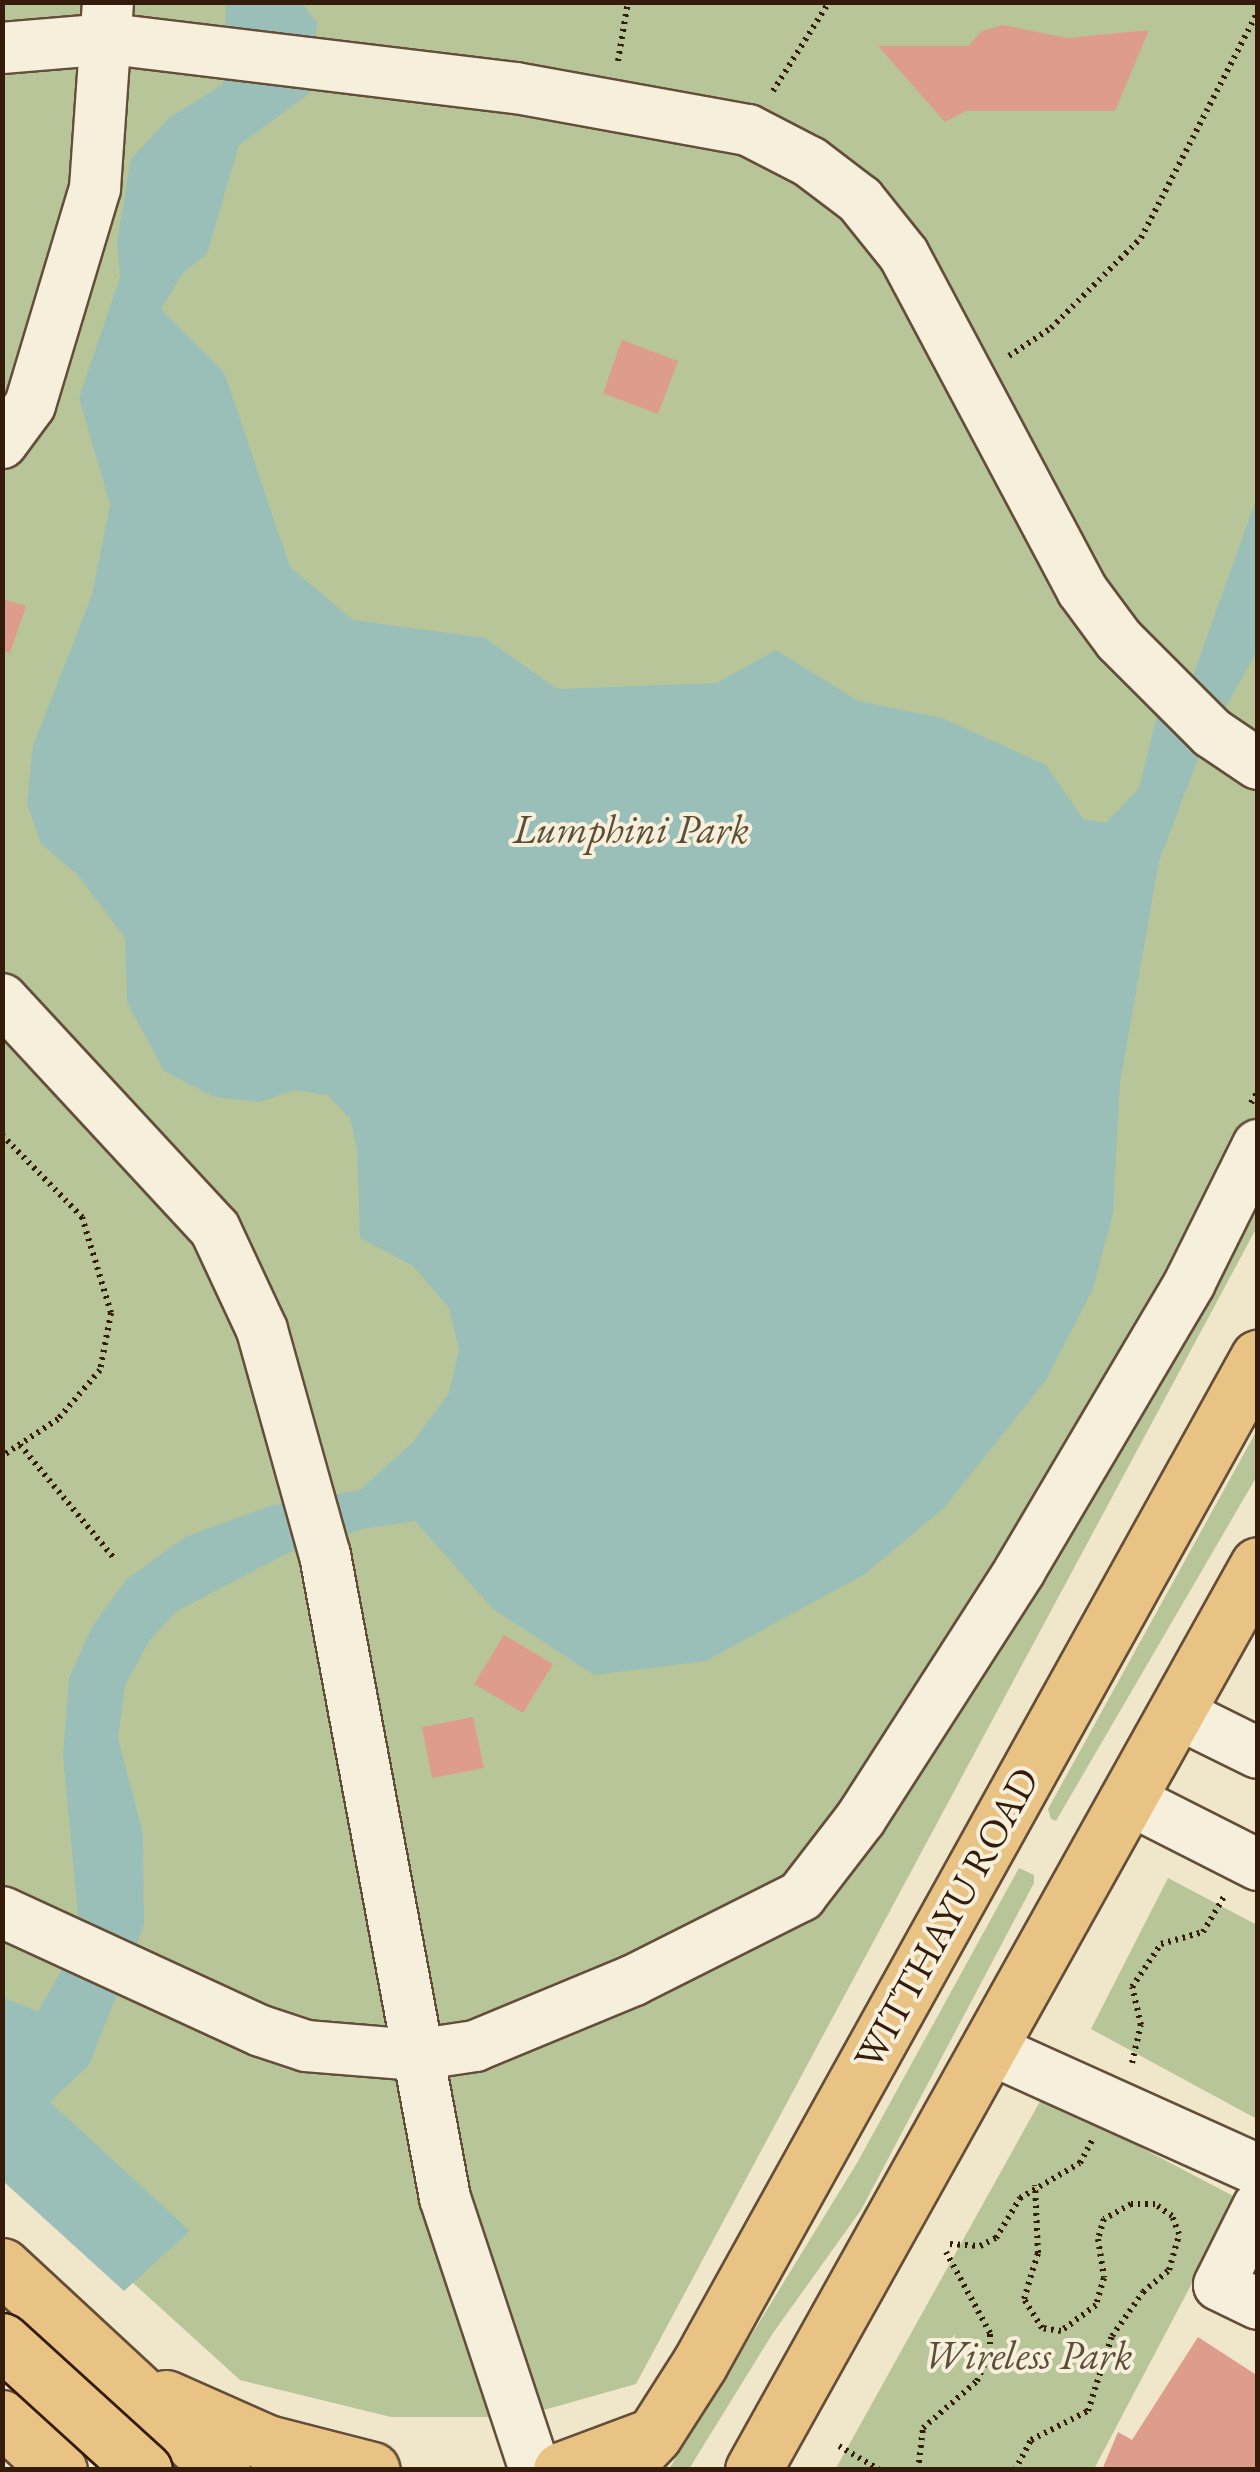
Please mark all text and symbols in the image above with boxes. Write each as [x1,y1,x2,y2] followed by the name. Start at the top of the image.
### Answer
[513,805,749,853] park label: Lumphini Park
[843,1759,1049,2077] street label: WITTHAYU ROAD
[924,2331,1132,2379] park label: Wireless Park

